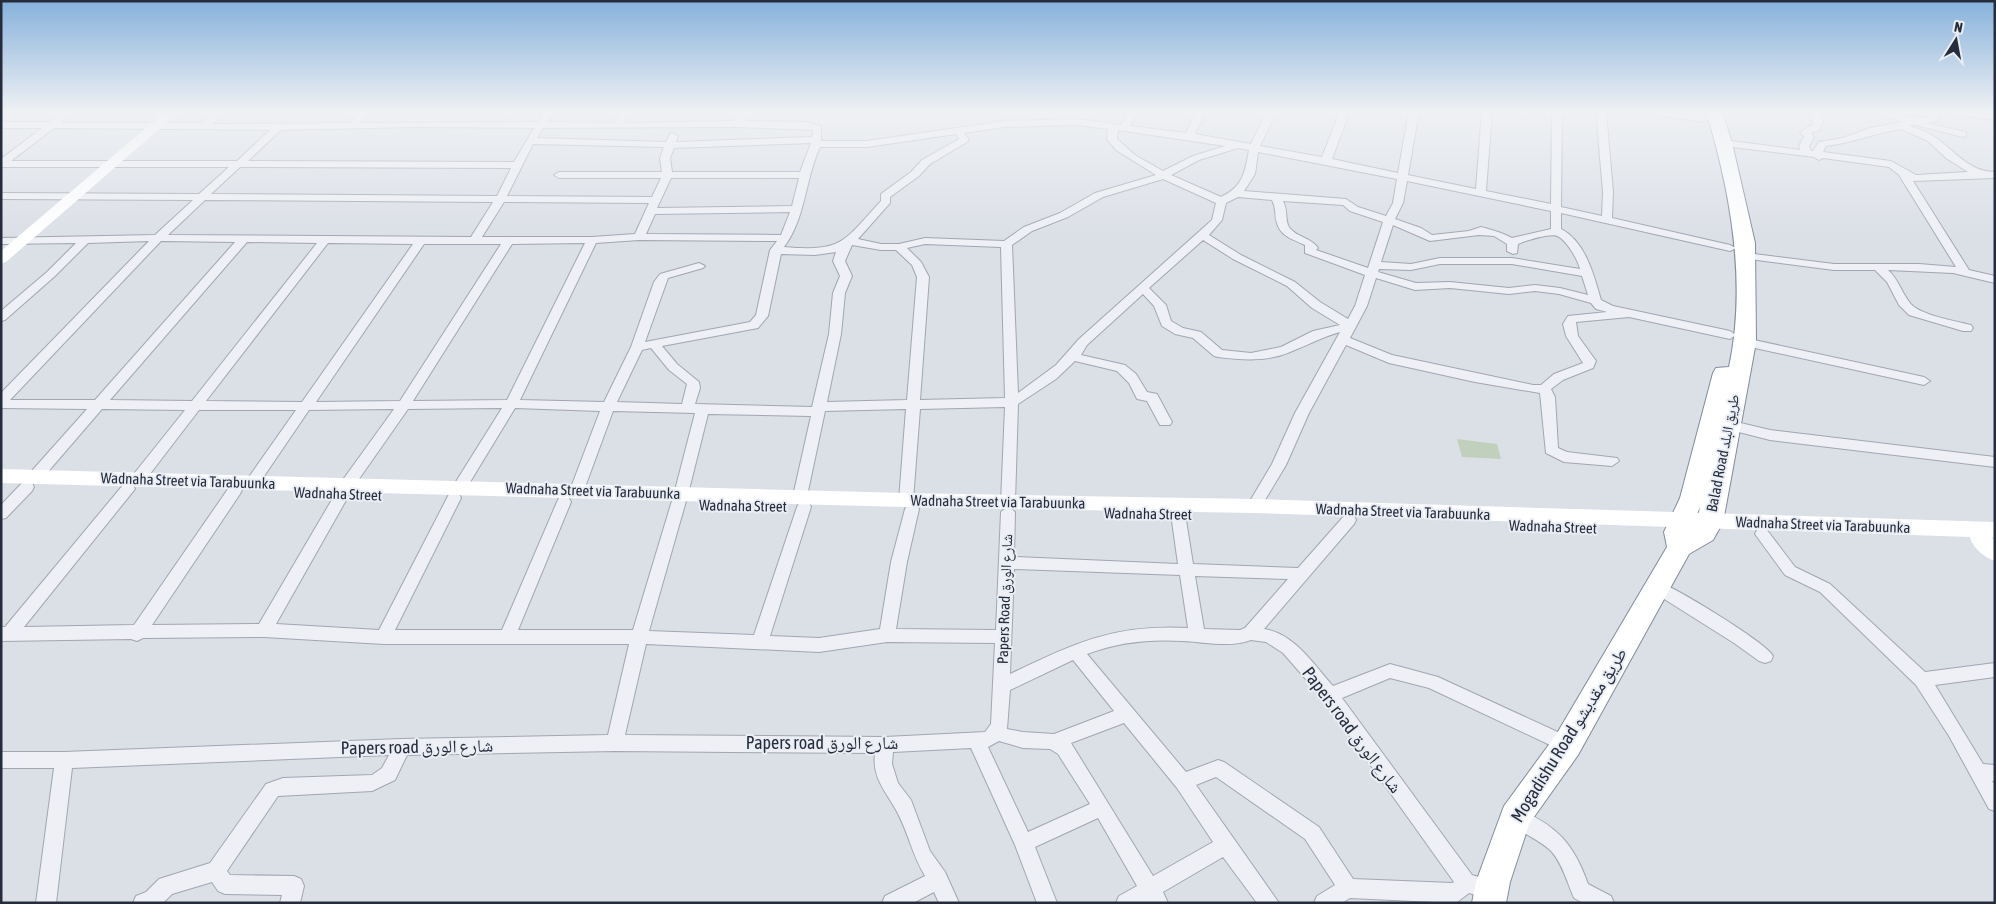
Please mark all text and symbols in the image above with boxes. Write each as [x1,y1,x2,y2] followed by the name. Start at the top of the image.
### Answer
[1931,15,1981,65] north arrow
[1953,19,1964,36] text: N
[1703,392,1744,514] street label: Balad Road طريق البلد
[100,469,276,492] street label: Wadnaha Street via Tarabuunka
[505,479,681,502] street label: Wadnaha Street via Tarabuunka
[294,483,382,504] street label: Wadnaha Street
[910,491,1086,512] street label: Wadnaha Street via Tarabuunka
[699,496,787,515] street label: Wadnaha Street
[1315,500,1491,523] street label: Wadnaha Street via Tarabuunka
[1104,504,1192,523] street label: Wadnaha Street
[1735,513,1911,536] street label: Wadnaha Street via Tarabuunka
[1509,516,1597,537] street label: Wadnaha Street
[994,533,1017,664] street label: Papers Road شارع الورق
[1506,644,1632,826] street label: Mogadishu Road طريق مقديشو
[1297,662,1407,798] street label: Papers road شارع الورق
[746,732,898,754] street label: Papers road شارع الورق
[341,735,493,759] street label: Papers road شارع الورق

